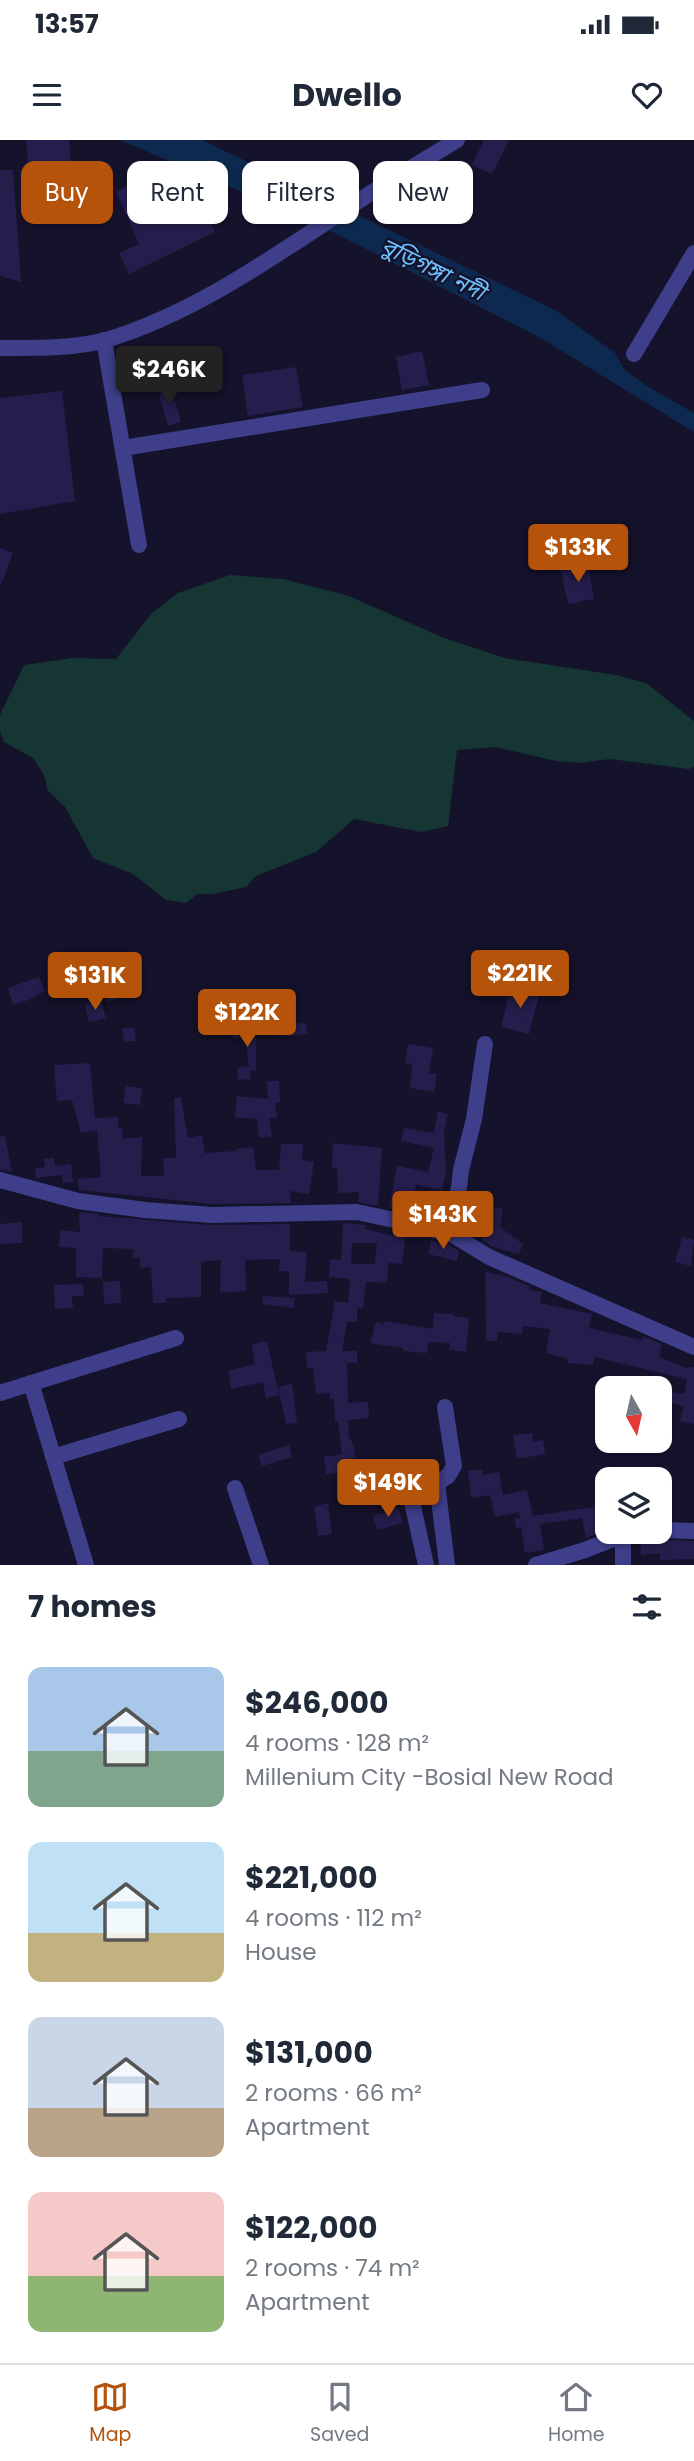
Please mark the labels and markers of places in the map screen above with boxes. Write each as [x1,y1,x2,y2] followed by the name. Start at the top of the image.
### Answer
[120,346,218,406] pin: $246K
[529,524,627,584] pin: $133K
[471,950,569,1010] pin: $221K
[46,952,144,1012] pin: $131K
[198,990,296,1049] pin: $122K
[394,1192,492,1251] pin: $143K
[339,1460,437,1519] pin: $149K

